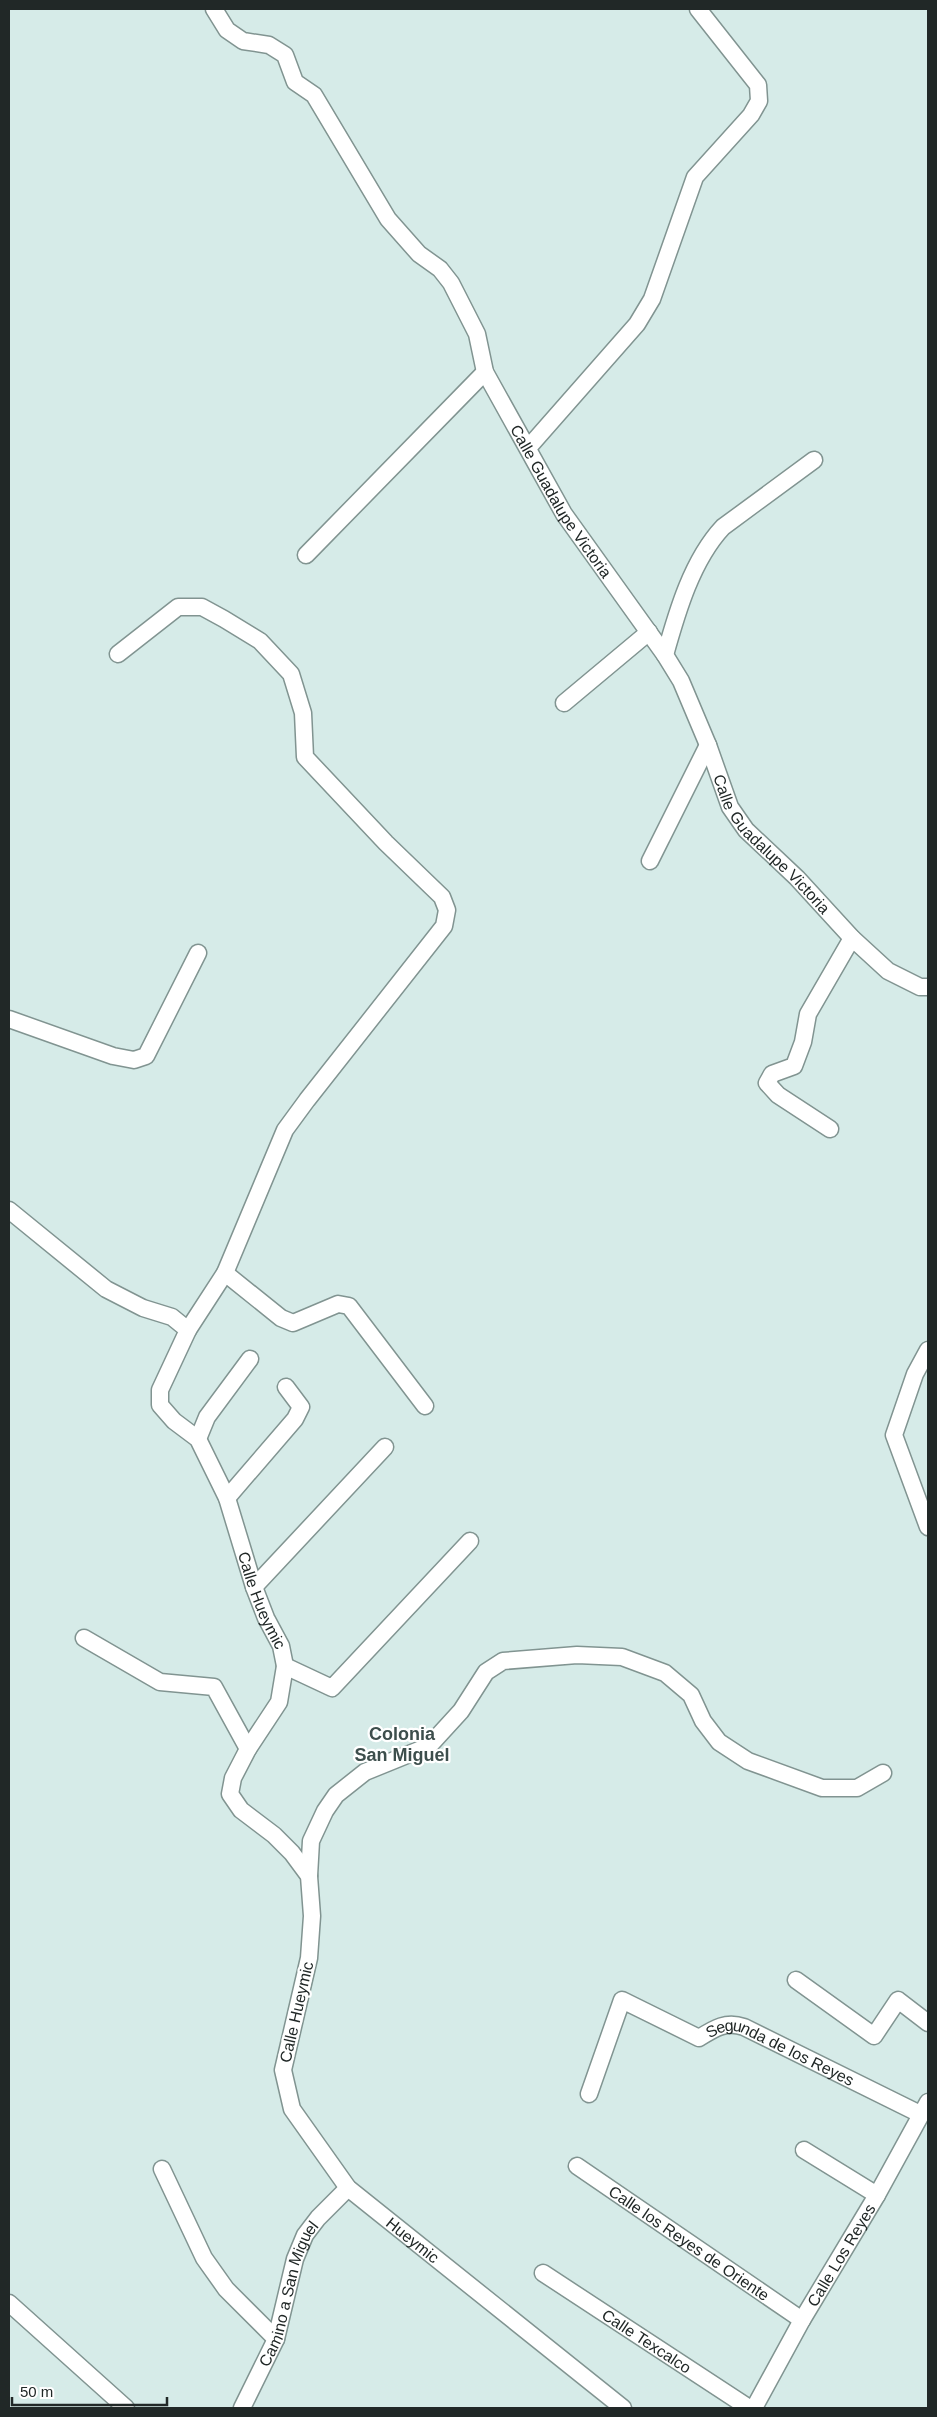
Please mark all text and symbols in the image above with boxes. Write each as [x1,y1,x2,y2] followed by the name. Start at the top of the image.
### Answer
[507,422,615,581] street label: Calle Guadalupe Victoria
[710,772,833,917] street label: Calle Guadalupe Victoria
[235,1550,289,1652] street label: Calle Hueymic
[354,1724,450,1765] district label: Colonia San Miguel
[277,1960,316,2064] street label: Calle Hueymic
[703,2017,857,2089] street label: Segunda de los Reyes
[606,2182,772,2304] street label: Calle los Reyes de Oriente
[804,2201,879,2310] street label: Calle Los Reyes
[383,2214,442,2266] street label: Hueymic
[256,2218,322,2369] street label: Camino a San Miguel
[599,2306,694,2377] street label: Calle Texcalco
[12,2374,168,2406] scale bar
[20,2383,53,2400] text: 50 m

